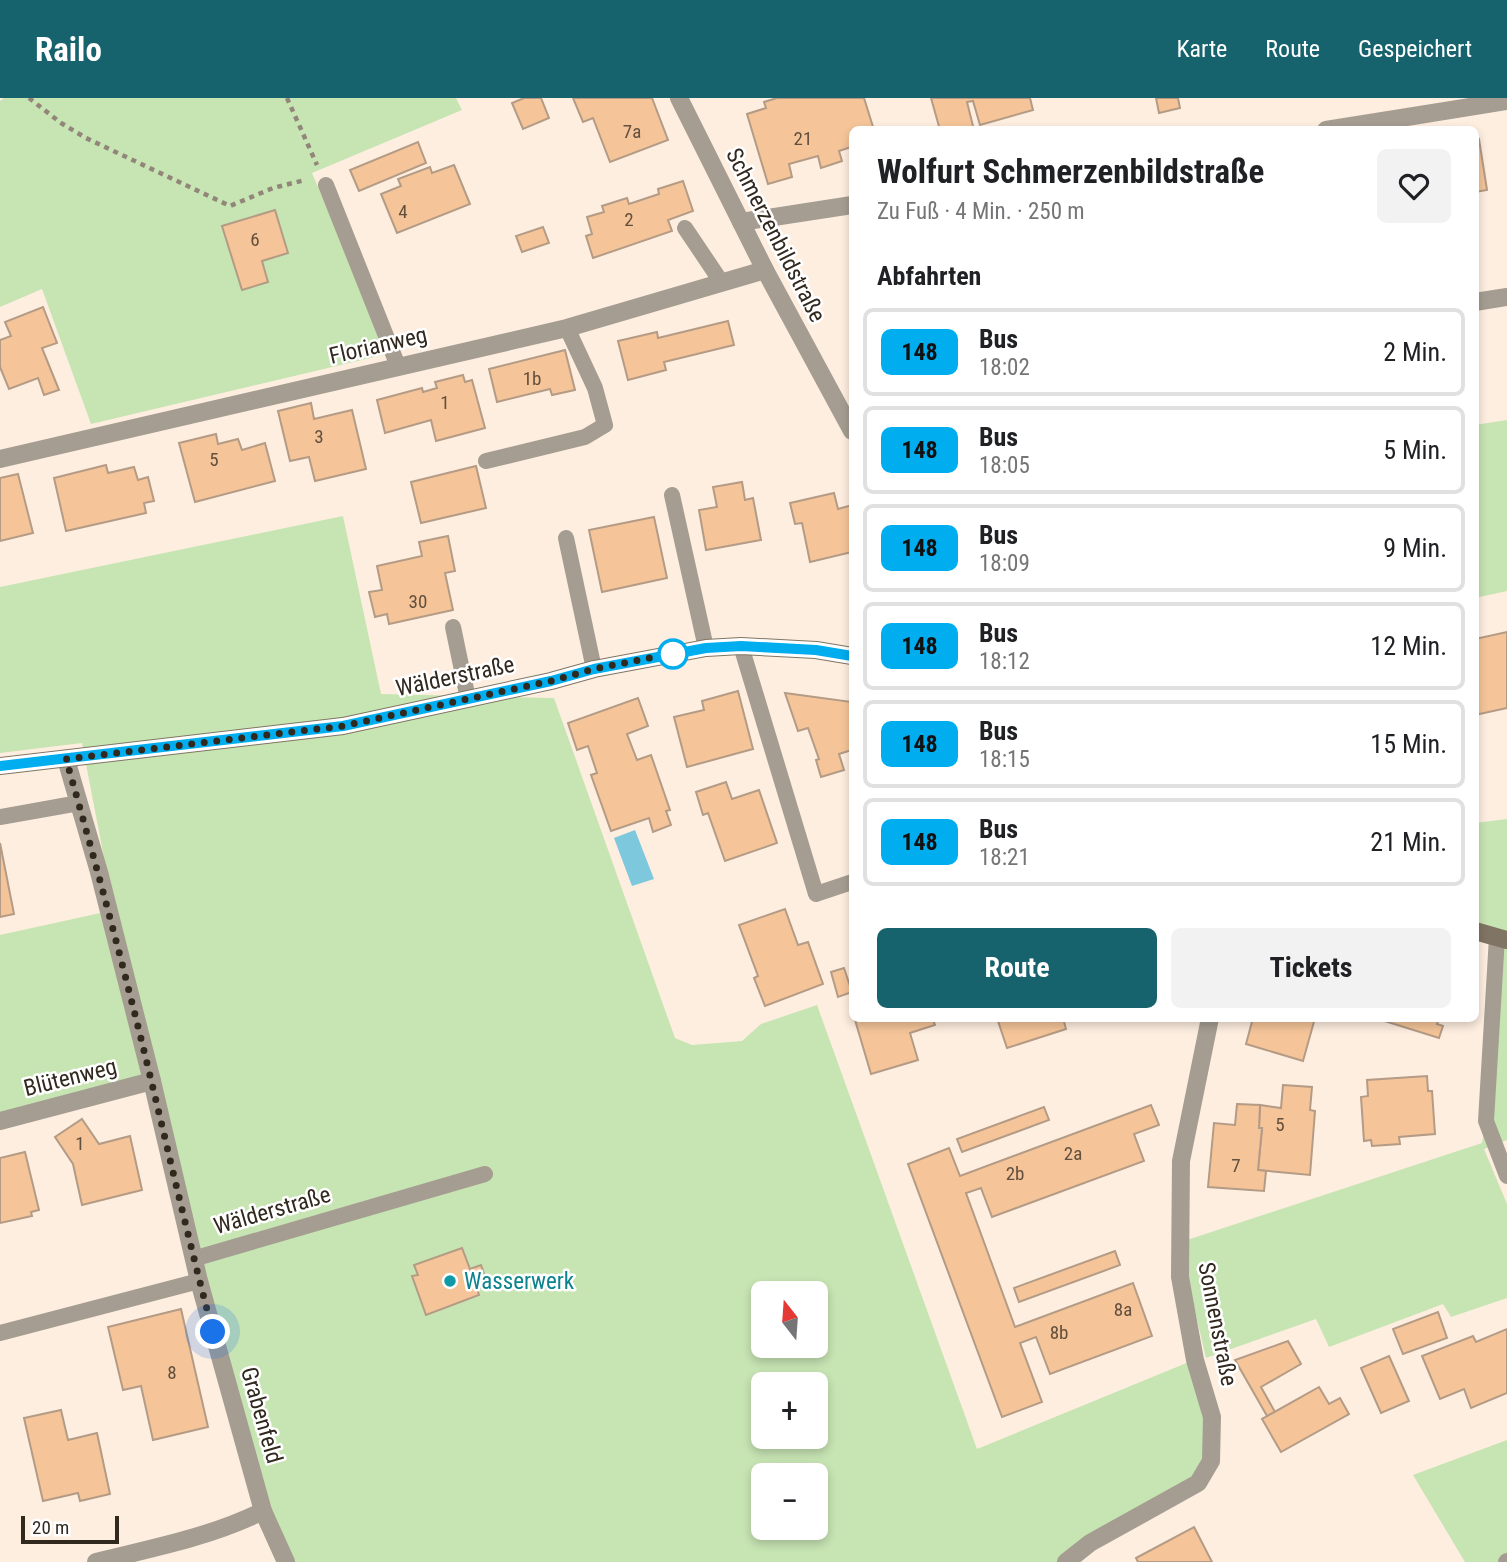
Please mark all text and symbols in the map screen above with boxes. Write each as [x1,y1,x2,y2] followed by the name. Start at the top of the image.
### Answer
[35,30,102,69] text: Railo
[1177,35,1227,63] text: Karte
[1265,35,1320,63] text: Route
[1358,35,1472,63] text: Gespeichert
[623,120,641,143] house number: 7a
[794,127,812,150] house number: 21
[720,144,831,327] street label: Schmerzenbildstraße
[1377,149,1451,223] button: heart
[877,152,1264,191] text: Wolfurt Schmerzenbildstraße
[877,198,1085,225] text: Zu Fuß · 4 Min. · 250 m
[398,200,408,223] house number: 4
[624,208,634,231] house number: 2
[250,228,260,251] house number: 6
[877,261,981,291] text: Abfahrten
[327,321,430,370] street label: Florianweg
[979,324,1018,354] text: Bus
[1383,337,1447,367] text: 2 Min.
[901,338,938,366] text: 148
[979,354,1030,381] text: 18:02
[523,367,541,390] house number: 1b
[440,391,450,414] house number: 1
[979,422,1018,452] text: Bus
[314,425,324,448] house number: 3
[1383,435,1447,465] text: 5 Min.
[901,436,938,464] text: 148
[209,448,219,471] house number: 5
[979,452,1030,479] text: 18:05
[979,520,1018,550] text: Bus
[1383,533,1447,563] text: 9 Min.
[901,534,938,562] text: 148
[979,550,1030,577] text: 18:09
[409,590,427,613] house number: 30
[979,618,1018,648] text: Bus
[1370,631,1447,661] text: 12 Min.
[901,632,938,660] text: 148
[658,639,688,669] unlabelled marker
[979,648,1030,675] text: 18:12
[393,651,517,702] street label: Wälderstraße
[979,716,1018,746] text: Bus
[1370,729,1447,759] text: 15 Min.
[901,730,938,758] text: 148
[979,746,1030,773] text: 18:15
[979,814,1018,844] text: Bus
[1370,827,1447,857] text: 21 Min.
[901,828,938,856] text: 148
[979,844,1030,871] text: 18:21
[877,928,1157,1008] button: Route
[1171,928,1451,1008] button: Tickets
[21,1053,119,1102] street label: Blütenweg
[1275,1113,1285,1136] house number: 5
[75,1132,85,1155] house number: 1
[1064,1142,1082,1165] house number: 2a
[1231,1154,1241,1177] house number: 7
[1006,1162,1024,1185] house number: 2b
[211,1181,334,1240] street label: Wälderstraße
[1192,1260,1243,1388] street label: Sonnenstraße
[464,1268,575,1295] place label: Wasserwerk
[442,1273,458,1289] marker: Wasserwerk
[751,1281,828,1358] north arrow
[751,1281,828,1540] map controls
[1114,1298,1132,1321] house number: 8a
[195,1314,230,1349] your location
[1050,1321,1068,1344] house number: 8b
[167,1361,177,1384] house number: 8
[235,1364,288,1466] street label: Grabenfeld
[751,1372,828,1449] button: +
[751,1463,828,1540] button: −
[21,1513,119,1545] scale bar
[32,1516,69,1539] text: 20 m

